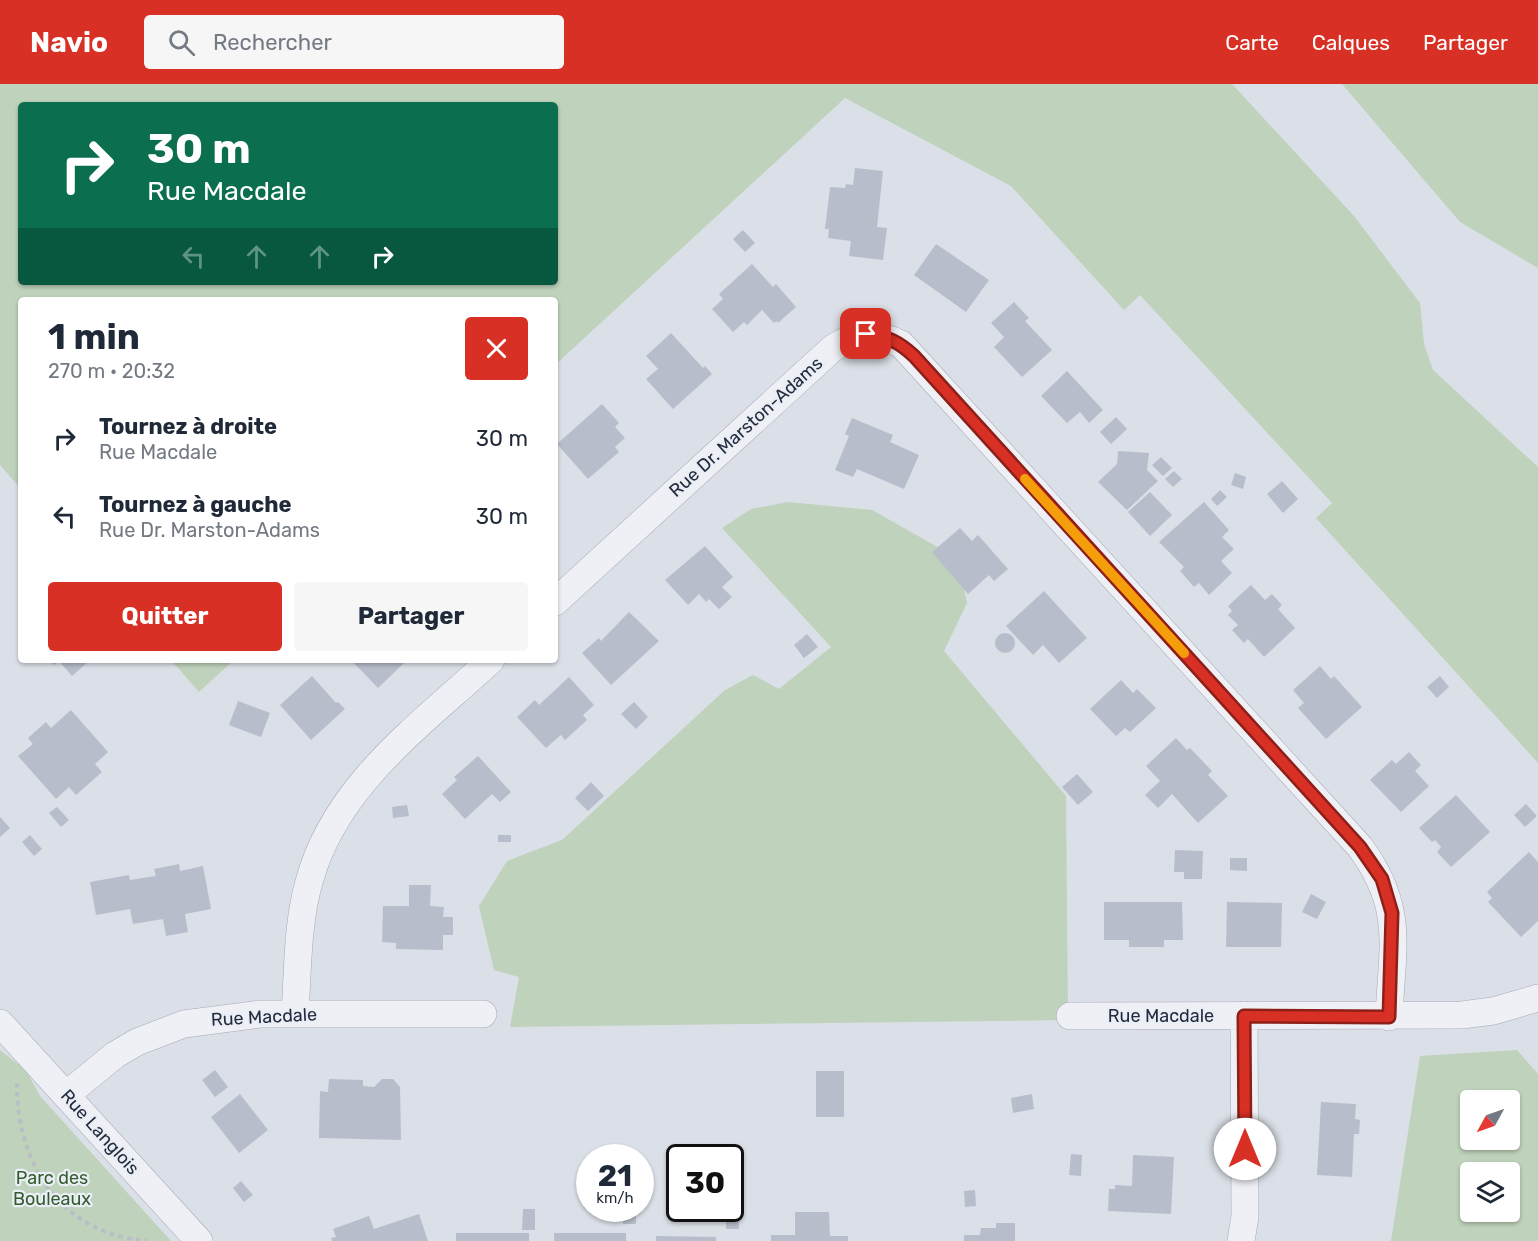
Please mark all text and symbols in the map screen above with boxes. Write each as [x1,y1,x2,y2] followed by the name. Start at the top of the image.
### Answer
[144,15,564,69] search box
[30,26,108,59] text: Navio
[165,26,198,59] icon: search
[213,29,332,56] text: Rechercher
[1225,30,1279,55] text: Carte
[1312,30,1390,55] text: Calques
[1423,30,1508,55] text: Partager
[147,124,251,174] text: 30 m
[48,126,126,204] icon: right
[147,175,307,207] text: Rue Macdale
[177,240,210,273] icon: left
[240,240,273,273] icon: ahead
[303,240,336,273] icon: ahead
[366,240,399,273] icon: right
[840,308,891,359] pin
[48,315,140,358] text: 1 min
[465,317,528,380] button: close
[849,317,882,350] icon: arrive
[665,352,827,502] street label: Rue Dr. Marston-Adams
[48,359,175,383] text: 270 m · 20:32
[99,413,277,440] text: Tournez à droite
[48,422,81,455] icon: right
[476,425,528,452] text: 30 m
[99,440,217,464] text: Rue Macdale
[99,491,292,518] text: Tournez à gauche
[48,500,81,533] icon: left
[476,503,528,530] text: 30 m
[99,518,320,542] text: Rue Dr. Marston-Adams
[48,582,282,651] button: Quitter
[294,582,528,651] button: Partager
[210,1003,318,1031] street label: Rue Macdale
[1108,1005,1214,1027] street label: Rue Macdale
[56,1085,144,1179] street label: Rue Langlois
[1460,1090,1520,1150] north arrow
[1460,1090,1520,1222] map controls
[1213,1117,1277,1181] position arrow
[666,1144,744,1222] speed limit sign: 30
[598,1158,632,1194] text: 21
[1460,1162,1520,1222] button: layers
[13,1167,91,1210] park label: Parc des Bouleaux
[596,1189,634,1207] text: km/h

